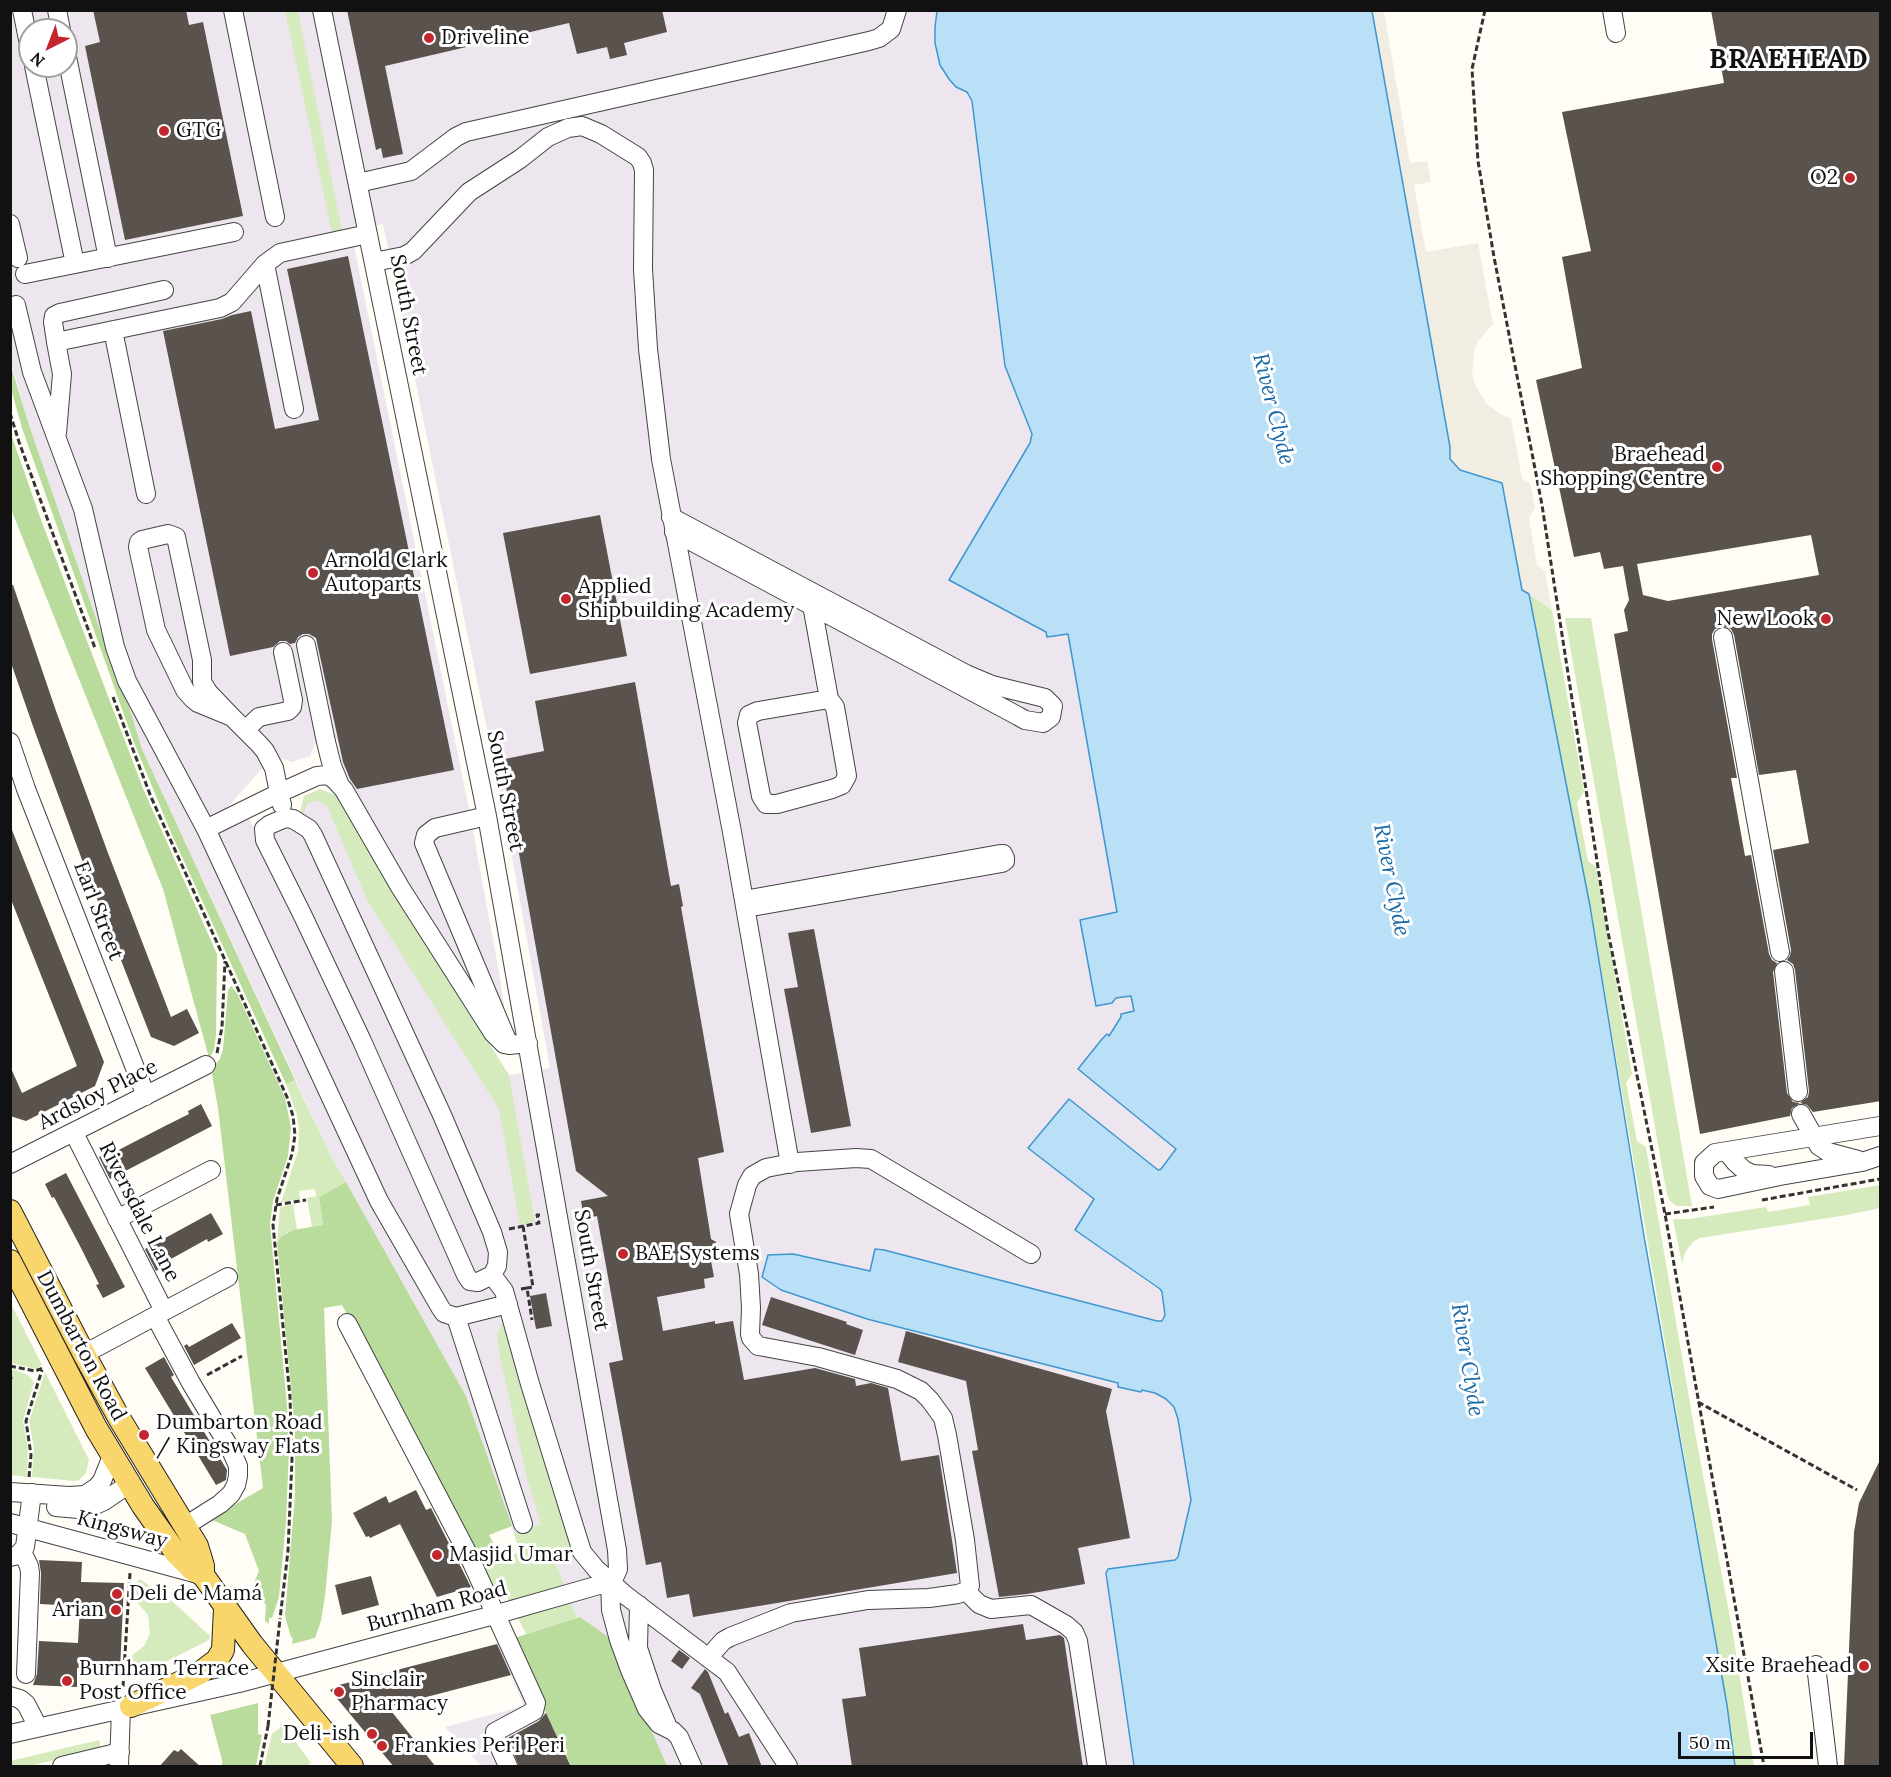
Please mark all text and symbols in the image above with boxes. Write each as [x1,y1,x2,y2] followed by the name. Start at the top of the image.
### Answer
[18,18,78,78] north arrow
[441,25,529,51] place label: Driveline
[422,31,436,45] marker: Driveline
[1709,44,1869,76] district label: BRAEHEAD
[26,48,49,71] text: N
[176,118,221,144] place label: GTG
[157,124,171,138] marker: GTG
[1810,165,1838,191] place label: O2
[1843,171,1857,185] marker: O2
[384,252,432,378] street label: South Street
[1246,350,1300,468] water label: River Clyde
[1540,442,1705,492] place label: Braehead Shopping Centre
[1710,460,1724,474] marker: Braehead Shopping Centre
[325,548,448,598] place label: Arnold Clark Autoparts
[306,566,320,580] marker: Arnold Clark Autoparts
[578,574,794,624] place label: Applied Shipbuilding Academy
[559,592,573,606] marker: Applied Shipbuilding Academy
[1717,606,1814,632] place label: New Look
[1819,612,1833,626] marker: New Look
[481,728,529,854] street label: South Street
[1367,821,1415,939] water label: River Clyde
[68,858,128,964] street label: Earl Street
[34,1054,162,1136] street label: Ardsloy Place
[93,1138,185,1286] street label: Riversdale Lane
[568,1207,614,1333] street label: South Street
[635,1241,760,1267] place label: BAE Systems
[616,1247,630,1261] marker: BAE Systems
[31,1267,131,1425] street label: Dumbarton Road
[1445,1302,1489,1418] water label: River Clyde
[156,1410,323,1460] place label: Dumbarton Road / Kingsway Flats
[137,1428,151,1442] marker: Dumbarton Road / Kingsway Flats
[74,1506,170,1554] street label: Kingsway
[449,1542,573,1568] place label: Masjid Umar
[430,1548,444,1562] marker: Masjid Umar
[364,1576,510,1638] street label: Burnham Road
[129,1581,262,1607] place label: Deli de Mamá
[110,1587,124,1601] marker: Deli de Mamá
[52,1597,104,1623] place label: Arian
[109,1603,123,1617] marker: Arian
[1706,1653,1852,1679] place label: Xsite Braehead
[79,1656,249,1706] place label: Burnham Terrace Post Office
[1857,1659,1871,1673] marker: Xsite Braehead
[351,1667,448,1717] place label: Sinclair Pharmacy
[60,1674,74,1688] marker: Burnham Terrace Post Office
[332,1685,346,1699] marker: Sinclair Pharmacy
[1681,1720,1816,1758] scale bar
[283,1721,360,1747] place label: Deli-ish
[365,1727,379,1741] marker: Deli-ish
[1689,1731,1731,1754] text: 50 m
[394,1733,565,1759] place label: Frankies Peri Peri
[375,1739,389,1753] marker: Frankies Peri Peri

